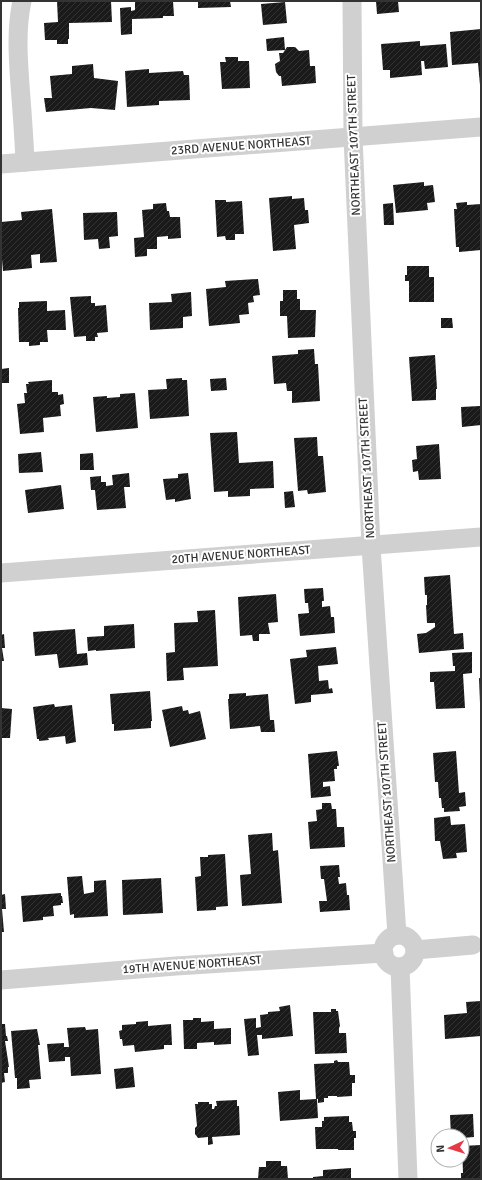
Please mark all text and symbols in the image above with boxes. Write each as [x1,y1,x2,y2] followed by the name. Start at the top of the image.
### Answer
[344,74,364,216] street label: NORTHEAST 107TH STREET
[171,134,311,158] street label: 23RD AVENUE NORTHEAST
[356,397,378,539] street label: NORTHEAST 107TH STREET
[171,543,311,567] street label: 20TH AVENUE NORTHEAST
[375,721,399,863] street label: NORTHEAST 107TH STREET
[122,953,262,977] street label: 19TH AVENUE NORTHEAST
[430,1128,470,1168] north arrow
[434,1144,447,1153] text: N

